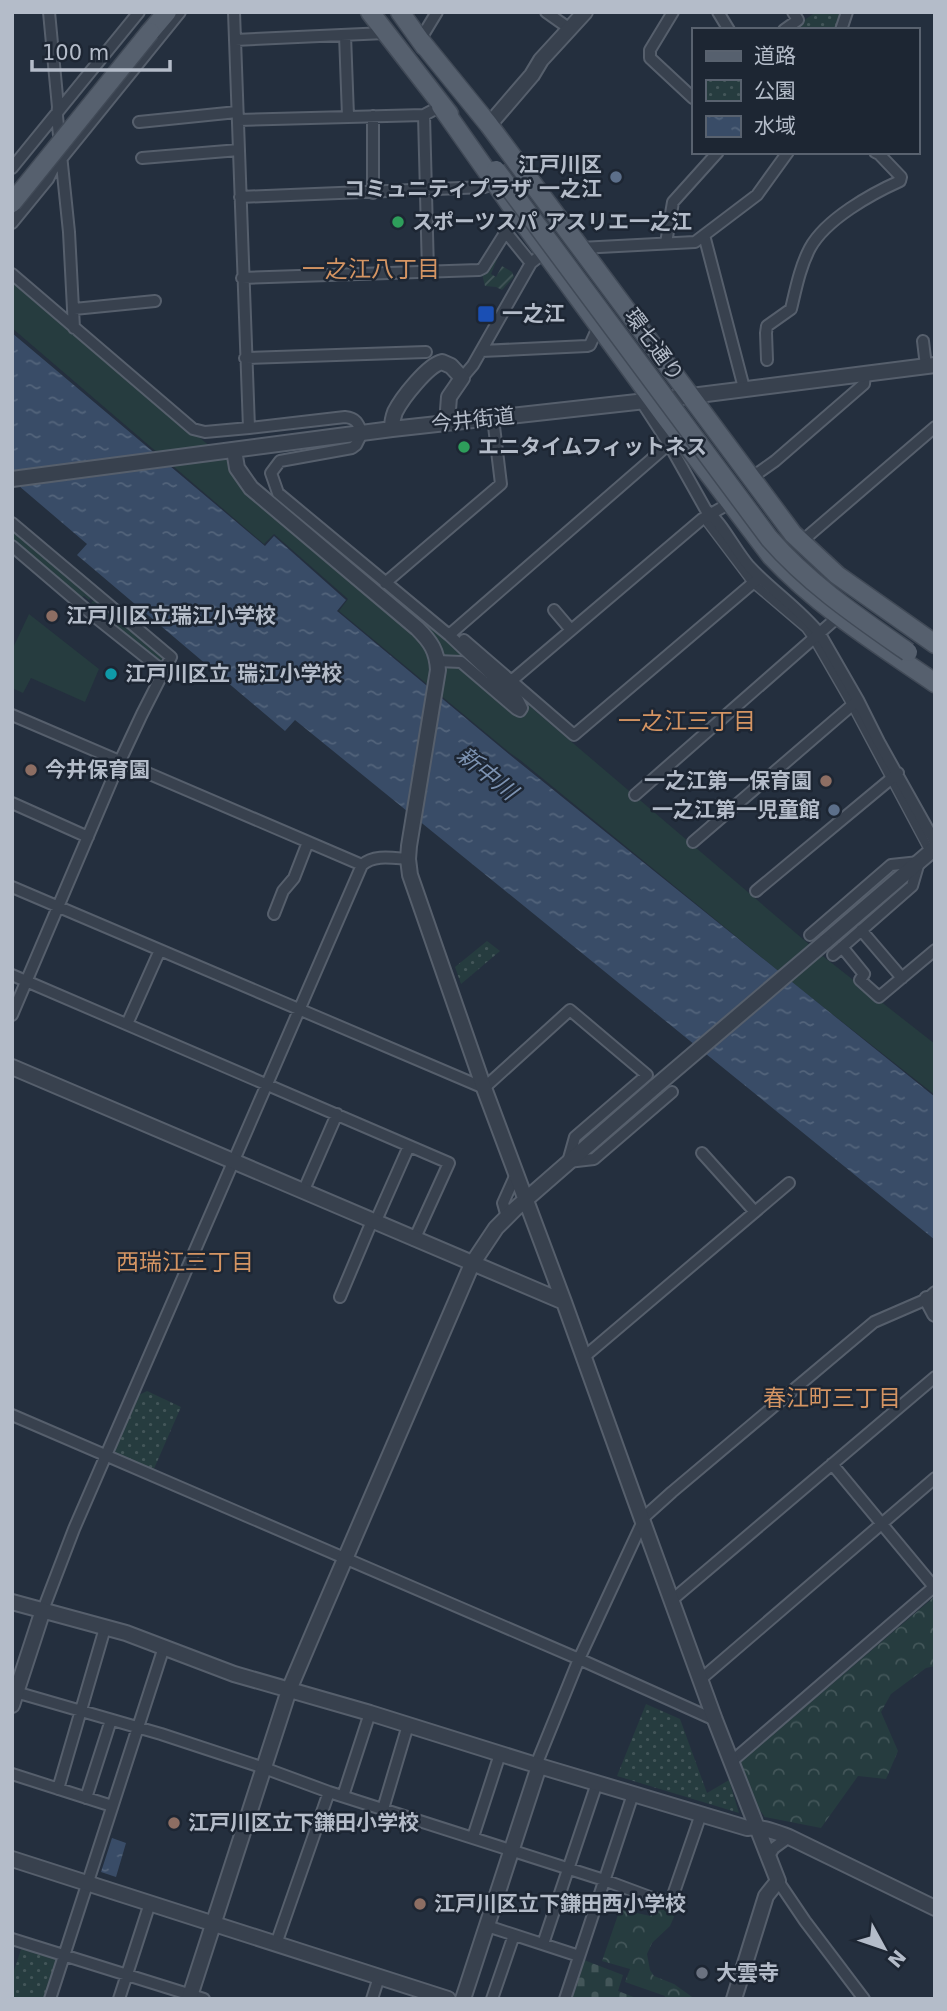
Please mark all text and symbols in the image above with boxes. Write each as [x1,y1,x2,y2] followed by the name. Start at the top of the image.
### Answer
[32,28,170,72] scale bar
[692,28,919,154] legend
[42,41,109,65] text: 100 m
[754,44,796,68] text: 道路
[754,79,796,103] text: 公園
[754,114,796,138] text: 水域
[344,153,602,201] place label: 江戸川区 コミュニティプラザ 一之江
[608,169,624,185] marker: 江戸川区 コミュニティプラザ 一之江
[412,210,692,234] place label: スポーツスパ アスリエ一之江
[390,214,406,230] marker: スポーツスパ アスリエ一之江
[302,256,440,282] district label: 一之江八丁目
[502,302,565,326] place label: 一之江
[476,304,496,324] marker: 一之江
[620,304,688,386] street label: 環七通り
[430,404,516,436] street label: 今井街道
[478,435,707,459] place label: エニタイムフィットネス
[456,439,472,455] marker: エニタイムフィットネス
[66,604,276,628] place label: 江戸川区立瑞江小学校
[44,608,60,624] marker: 江戸川区立瑞江小学校
[125,662,342,686] place label: 江戸川区立 瑞江小学校
[103,666,119,682] marker: 江戸川区立 瑞江小学校
[618,708,756,734] district label: 一之江三丁目
[452,741,524,807] water label: 新中川
[45,758,150,782] place label: 今井保育園
[23,762,39,778] marker: 今井保育園
[644,769,812,793] place label: 一之江第一保育園
[818,773,834,789] marker: 一之江第一保育園
[652,798,820,822] place label: 一之江第一児童館
[826,802,842,818] marker: 一之江第一児童館
[116,1249,254,1275] district label: 西瑞江三丁目
[763,1385,901,1411] district label: 春江町三丁目
[188,1811,419,1835] place label: 江戸川区立下鎌田小学校
[166,1815,182,1831] marker: 江戸川区立下鎌田小学校
[434,1892,686,1916] place label: 江戸川区立下鎌田西小学校
[412,1896,428,1912] marker: 江戸川区立下鎌田西小学校
[849,1913,919,1983] north arrow
[883,1946,911,1972] text: N
[716,1961,779,1985] place label: 大雲寺
[694,1965,710,1981] marker: 大雲寺

